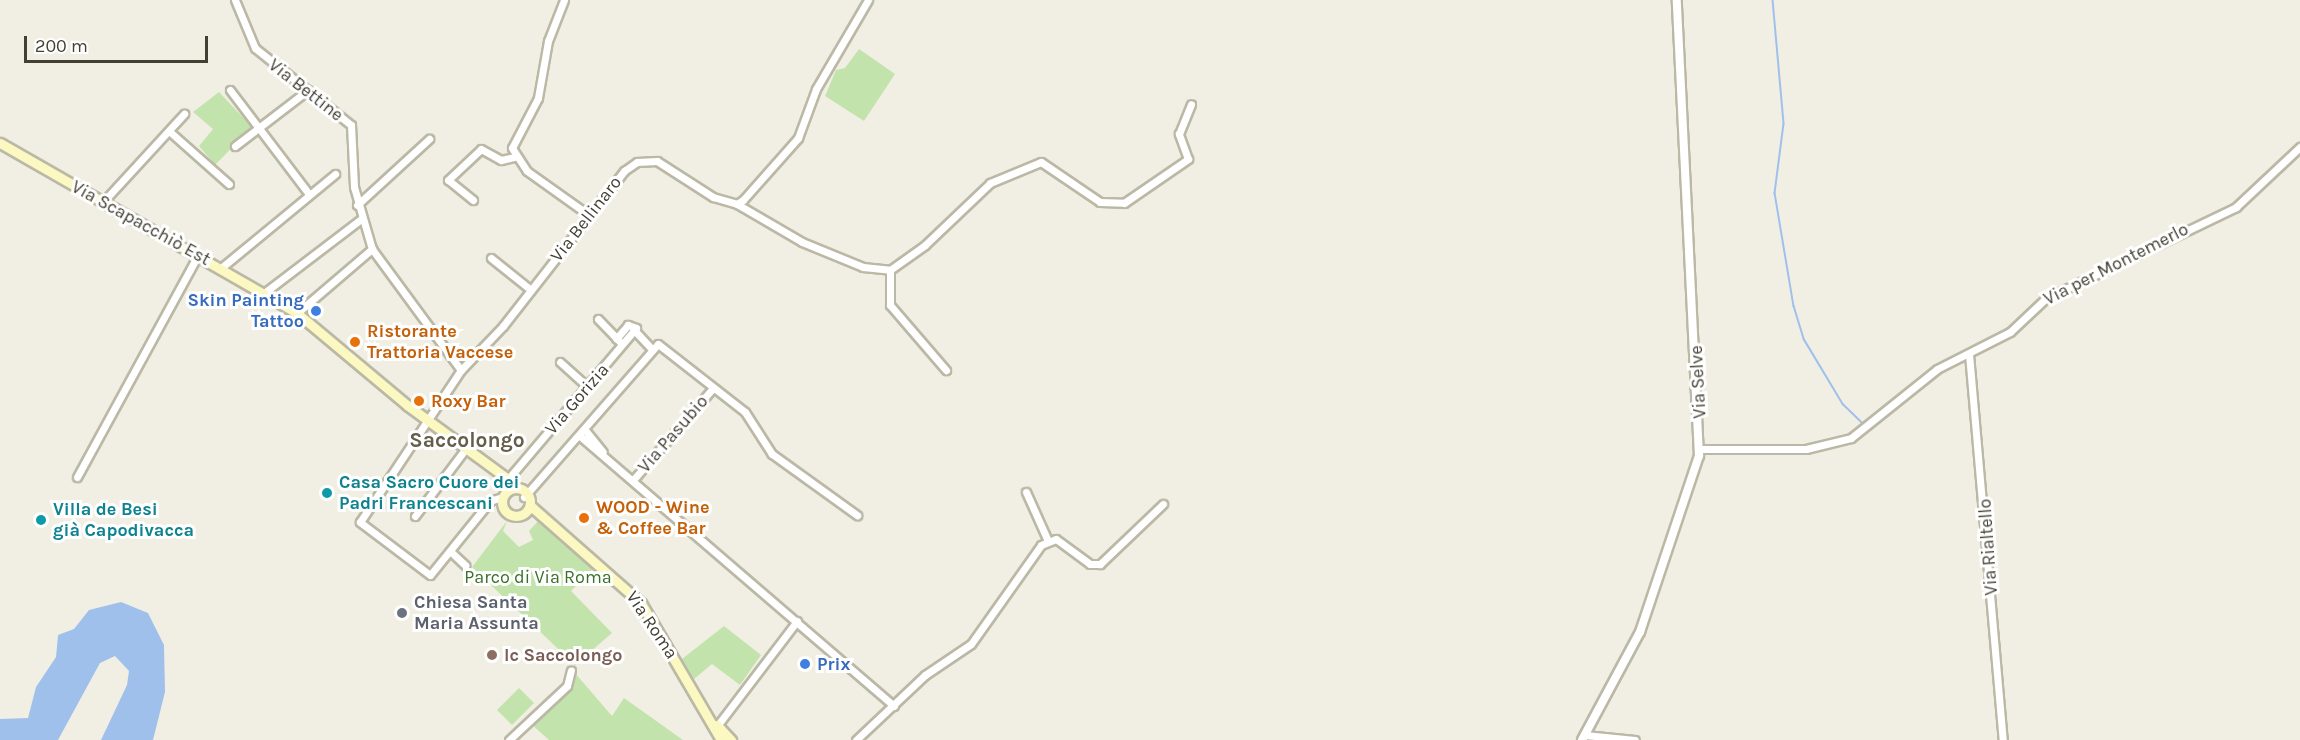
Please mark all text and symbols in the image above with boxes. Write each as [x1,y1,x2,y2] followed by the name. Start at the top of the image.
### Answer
[27,24,212,62] scale bar
[35,35,88,57] text: 200 m
[264,54,348,126] street label: Via Bettine
[546,172,626,266] street label: Via Bellinaro
[68,176,214,270] street label: Via Scapacchiò Est
[2040,218,2192,310] street label: Via per Montemerlo
[187,290,304,332] place label: Skin Painting Tattoo
[309,304,323,318] marker: Skin Painting Tattoo
[367,321,513,364] place label: Ristorante Trattoria Vaccese
[348,335,362,349] marker: Ristorante Trattoria Vaccese
[1685,345,1711,419] street label: Via Selve
[540,359,614,439] street label: Via Gorizia
[431,390,506,412] place label: Roxy Bar
[633,391,713,477] street label: Via Pasubio
[412,394,426,408] marker: Roxy Bar
[409,427,525,453] district label: Saccolongo
[339,472,519,514] place label: Casa Sacro Cuore dei Padri Francescani
[320,486,334,500] marker: Casa Sacro Cuore dei Padri Francescani
[596,497,709,540] place label: WOOD - Wine & Coffee Bar
[1974,498,2002,596] street label: Via Rialtello
[53,499,194,542] place label: Villa de Besi già Capodivacca
[577,511,591,525] marker: WOOD - Wine & Coffee Bar
[34,513,48,527] marker: Villa de Besi già Capodivacca
[464,566,612,588] park label: Parco di Via Roma
[621,587,683,663] street label: Via Roma
[414,592,539,634] place label: Chiesa Santa Maria Assunta
[395,606,409,620] marker: Chiesa Santa Maria Assunta
[504,644,622,666] place label: Ic Saccolongo
[485,648,499,662] marker: Ic Saccolongo
[817,653,850,675] place label: Prix
[798,657,812,671] marker: Prix

